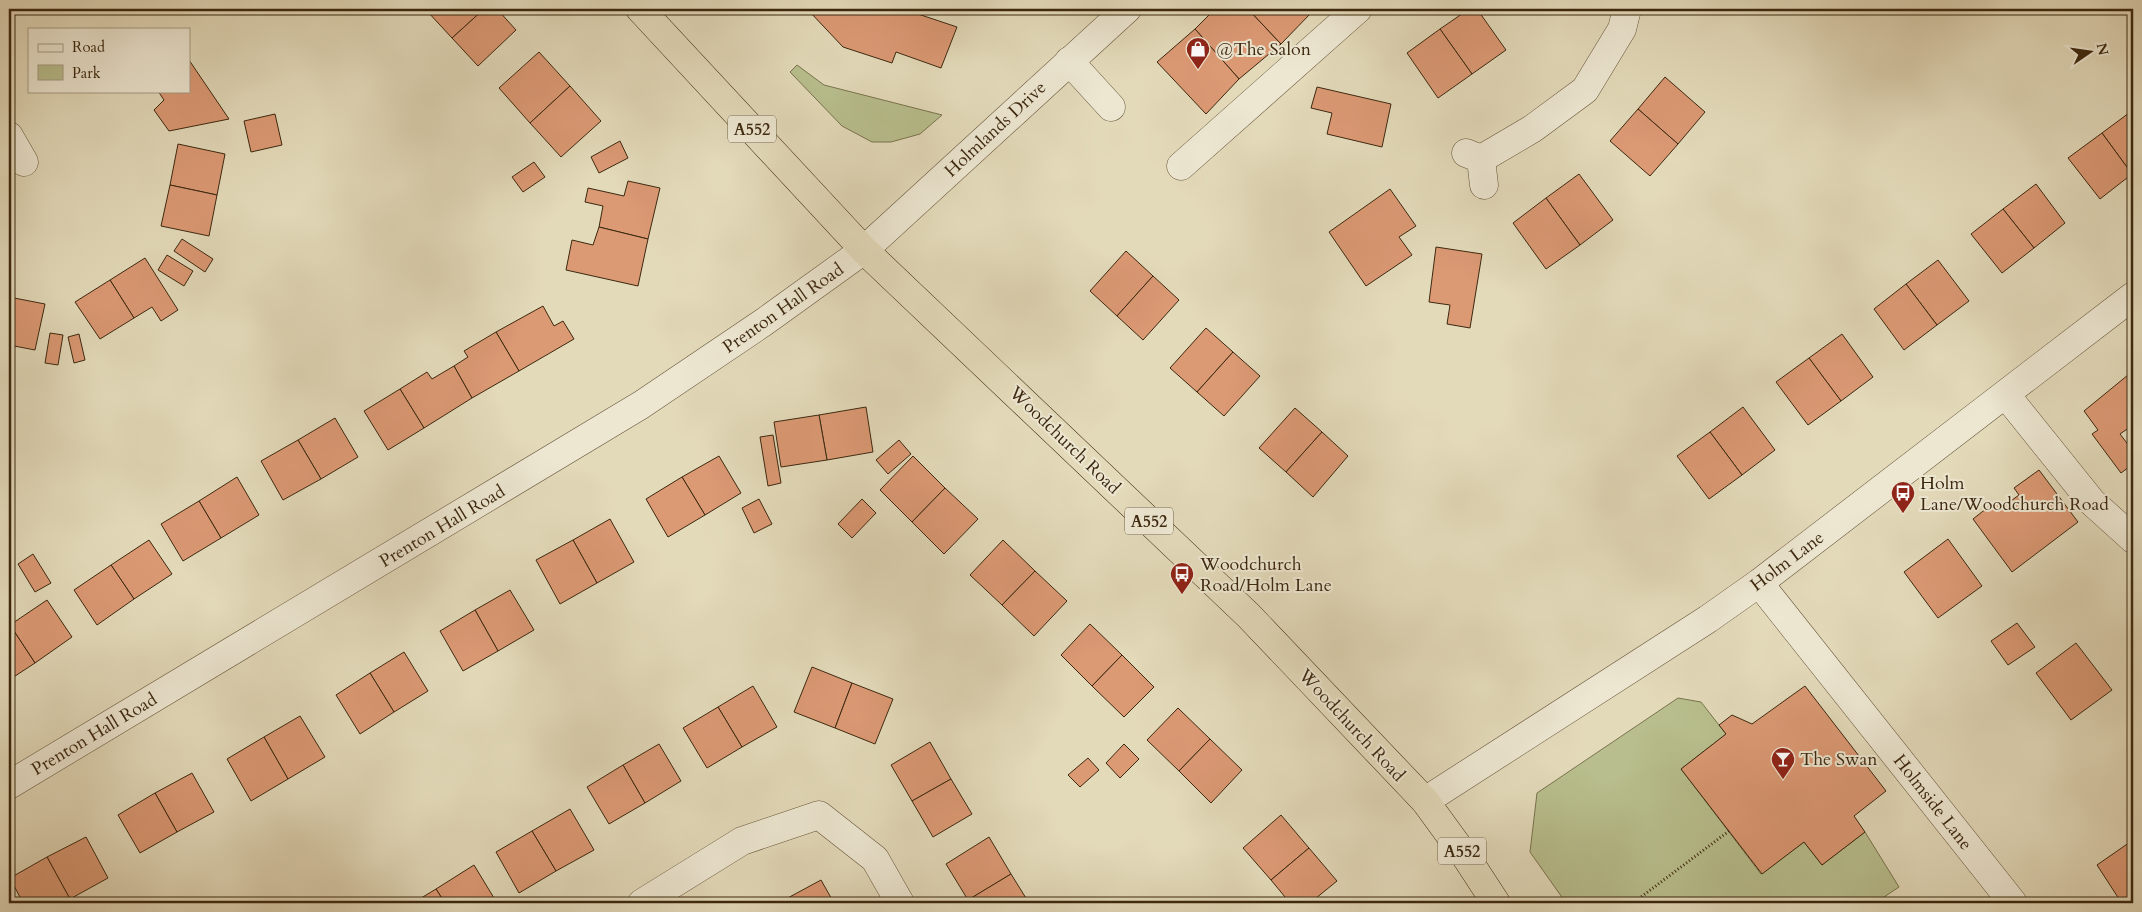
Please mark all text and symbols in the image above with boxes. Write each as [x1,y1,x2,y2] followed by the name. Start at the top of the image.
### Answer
[28,28,190,92] legend
[2064,28,2114,78] north arrow
[1185,36,1211,70] shop icon: @The Salon
[72,37,105,57] text: Road
[1216,37,1312,62] place label: @The Salon
[2092,41,2113,57] text: N
[72,63,101,83] text: Park
[939,76,1052,183] street label: Holmlands Drive
[728,116,776,142] road number: A552
[718,257,849,360] street label: Prenton Hall Road
[1003,380,1126,500] street label: Woodchurch Road
[1920,471,2109,517] place label: Holm Lane/Woodchurch Road
[375,479,510,574] street label: Prenton Hall Road
[1890,480,1916,514] bus stop icon: Holm Lane/Woodchurch Road
[1125,508,1173,534] road number: A552
[1745,525,1829,597] street label: Holm Lane
[1199,552,1332,598] place label: Woodchurch Road/Holm Lane
[1169,561,1195,595] bus stop icon: Woodchurch Road/Holm Lane
[1292,663,1411,788] street label: Woodchurch Road
[27,687,162,782] street label: Prenton Hall Road
[1770,746,1796,780] bar icon: The Swan
[1800,747,1878,772] place label: The Swan
[1887,749,1978,855] street label: Holmside Lane
[1438,838,1486,864] road number: A552

